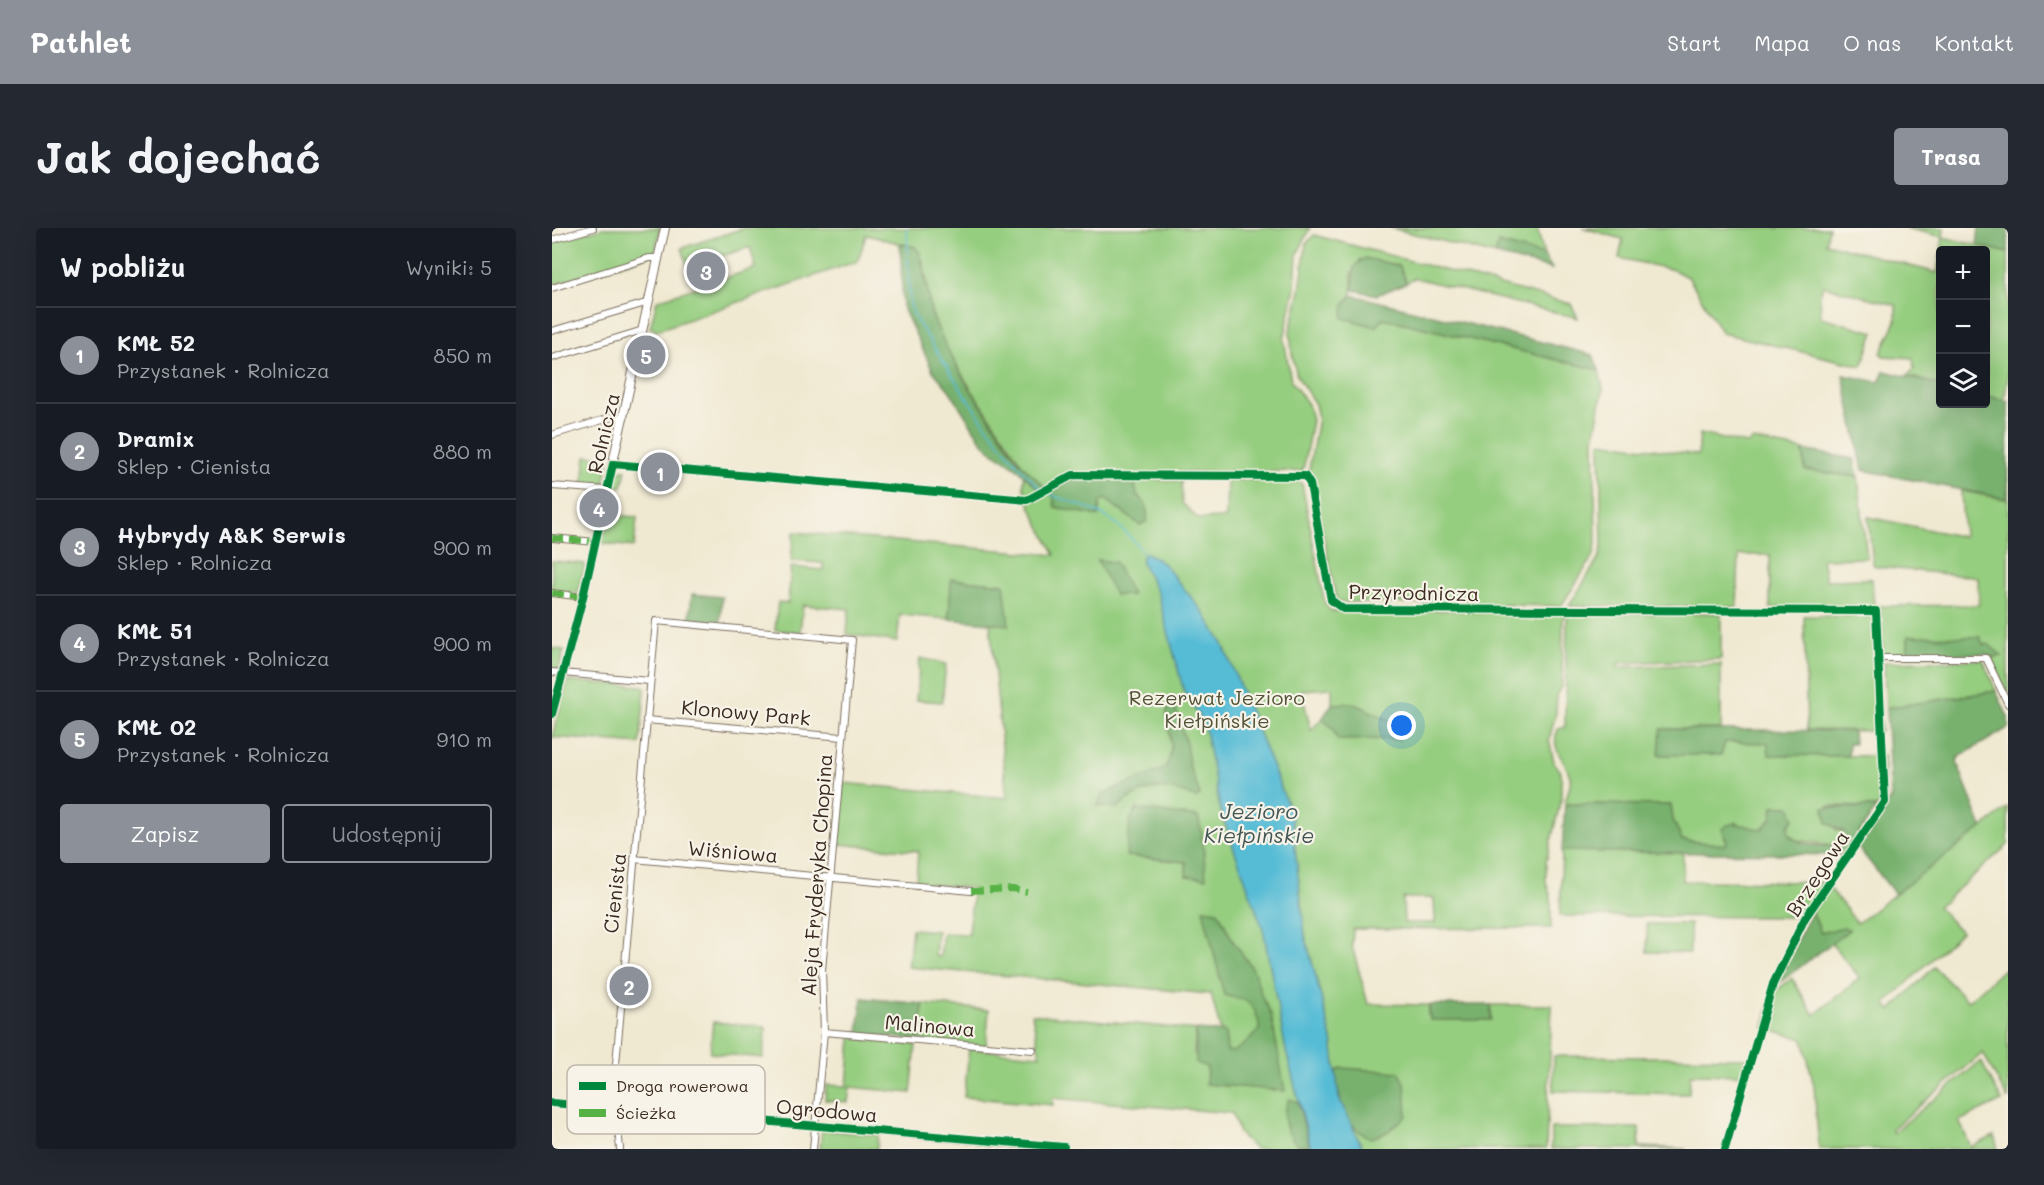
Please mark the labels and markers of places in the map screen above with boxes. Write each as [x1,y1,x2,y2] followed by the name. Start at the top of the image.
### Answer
[686,248,726,294] pin: 3
[626,332,665,378] pin: 5
[640,450,680,494] pin: 1
[580,486,618,530] pin: 4
[610,964,649,1008] pin: 2

